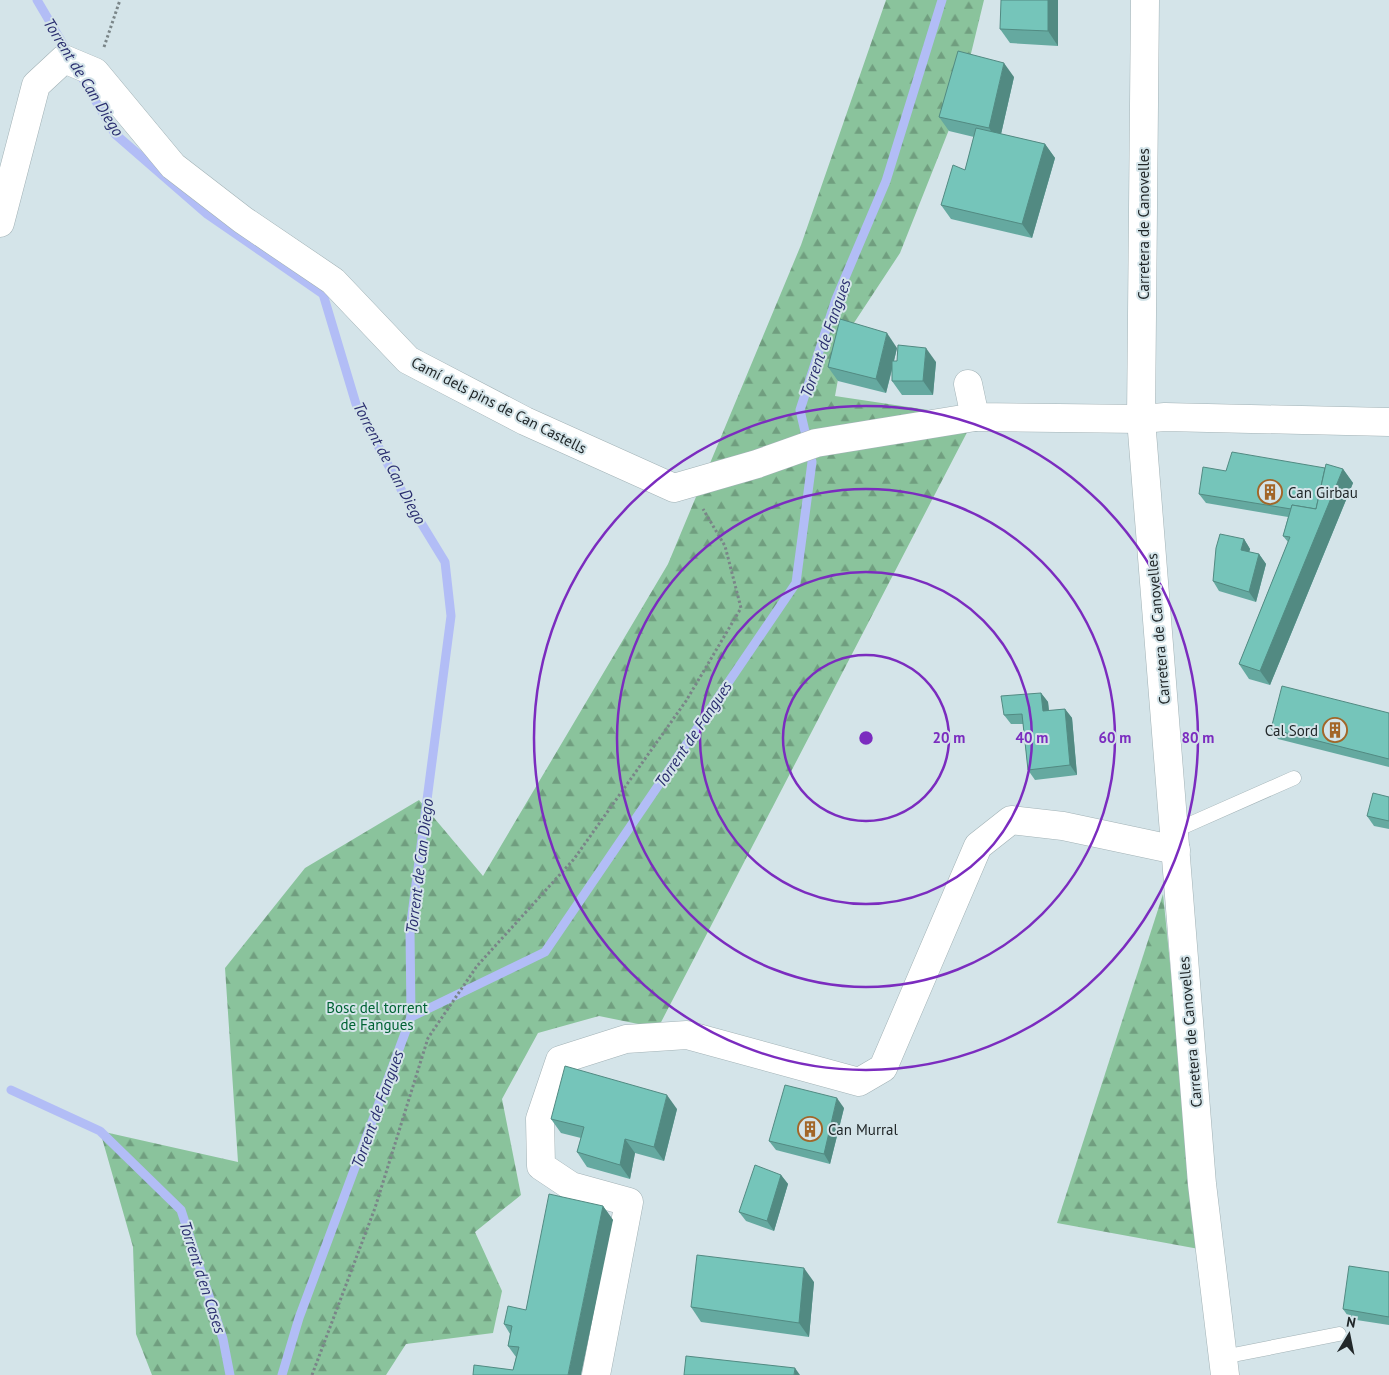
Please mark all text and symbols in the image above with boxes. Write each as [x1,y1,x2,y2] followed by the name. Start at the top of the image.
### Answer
[39,14,129,140] water label: Torrent de Can Diego
[1134,148,1153,300] street label: Carretera de Canovelles
[795,275,855,400] water label: Torrent de Fangues
[408,352,590,458] street label: Camí dels pins de Can Castells
[349,398,431,528] water label: Torrent de Can Diego
[1257,479,1283,505] building icon: Can Girbau
[1288,483,1358,502] place label: Can Girbau
[1142,553,1174,705] street label: Carretera de Canovelles
[650,676,736,791] water label: Torrent de Fangues
[1322,717,1348,743] building icon: Cal Sord
[1265,721,1318,740] place label: Cal Sord
[933,728,965,747] text: 20 m
[1016,728,1048,747] text: 40 m
[1099,728,1131,747] text: 60 m
[1182,728,1214,747] text: 80 m
[857,729,875,747] centre of rings
[401,797,437,935] water label: Torrent de Can Diego
[1174,956,1206,1108] street label: Carretera de Canovelles
[326,998,428,1034] park label: Bosc del torrent de Fangues
[346,1047,408,1171] water label: Torrent de Fangues
[797,1116,823,1142] building icon: Can Murral
[828,1120,899,1139] place label: Can Murral
[175,1218,231,1336] water label: Torrent d'en Cases
[1324,1310,1374,1360] north arrow
[1345,1313,1357,1332] text: N

